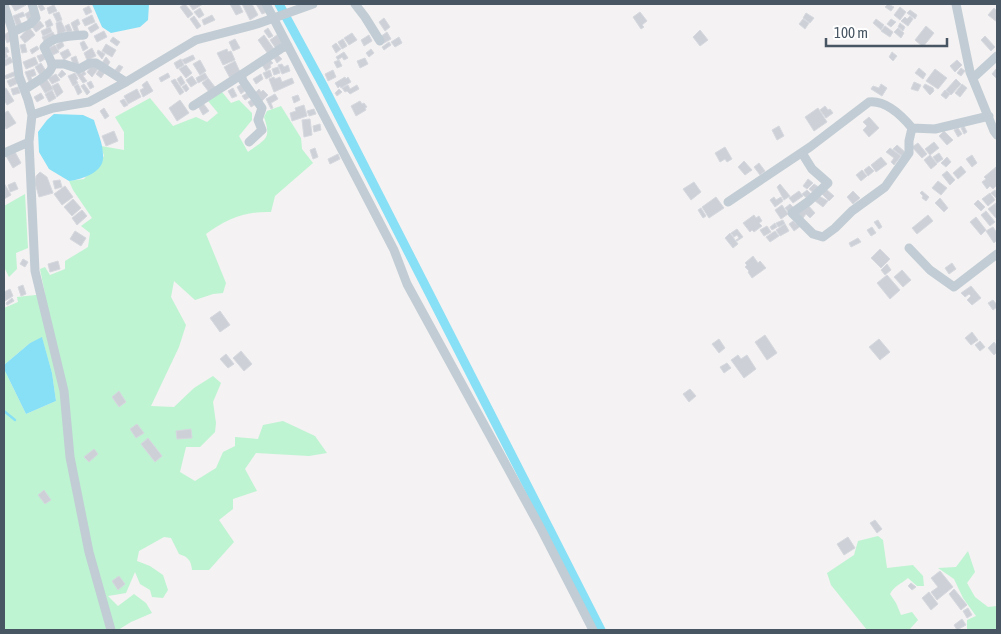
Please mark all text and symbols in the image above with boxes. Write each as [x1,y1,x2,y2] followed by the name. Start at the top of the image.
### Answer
[826,15,947,47] scale bar
[834,24,868,41] text: 100 m

